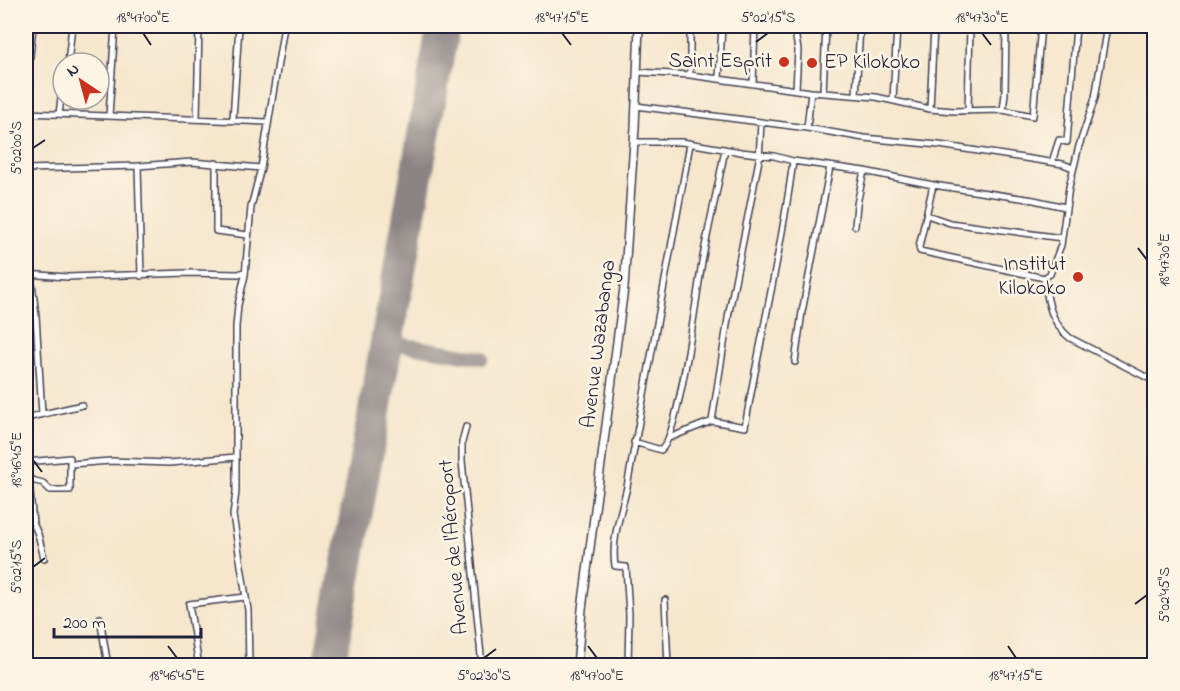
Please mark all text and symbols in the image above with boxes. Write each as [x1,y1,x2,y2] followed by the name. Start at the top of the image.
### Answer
[116,7,170,29] text: 18°47'00"E
[535,7,589,29] text: 18°47'15"E
[741,7,796,29] text: 5°02'15"S
[955,7,1009,29] text: 18°47'30"E
[669,47,772,77] place label: Saint Esprit
[824,48,920,78] place label: EP Kilokoko
[51,51,111,111] north arrow
[777,55,791,69] marker: Saint Esprit
[805,56,819,70] marker: EP Kilokoko
[62,57,85,83] text: N
[6,121,28,175] text: 5°02'00"S
[1154,233,1176,287] text: 18°47'30"E
[999,250,1066,304] place label: Institut Kilokoko
[574,258,626,430] street label: Avenue Wazabanga
[1071,270,1085,284] marker: Institut Kilokoko
[6,432,28,488] text: 18°46'45"E
[431,458,477,636] street label: Avenue de l'Aéroport
[6,539,28,594] text: 5°02'15"S
[1154,567,1176,623] text: 5°02'45"S
[54,601,201,639] scale bar
[63,611,106,637] text: 200 m
[149,665,205,687] text: 18°46'45"E
[457,665,511,687] text: 5°02'30"S
[570,665,624,687] text: 18°47'00"E
[989,665,1043,687] text: 18°47'15"E

